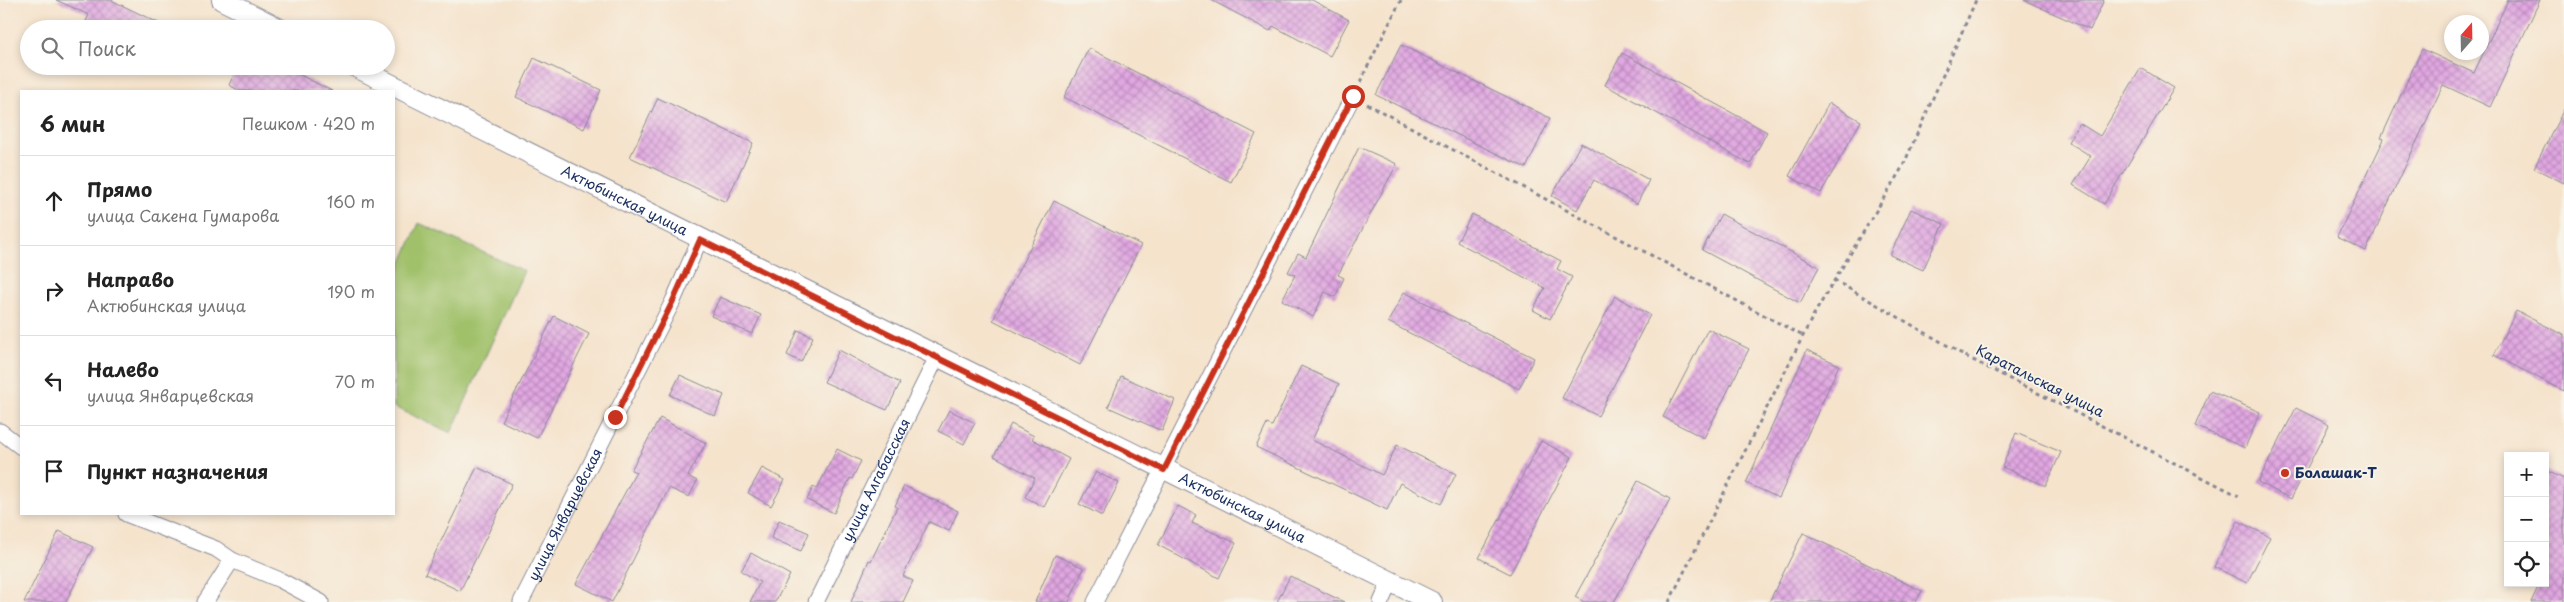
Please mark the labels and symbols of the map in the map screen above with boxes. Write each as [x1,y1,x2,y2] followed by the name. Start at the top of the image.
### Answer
[2444,15,2489,60] north arrow
[1342,85,1365,108] route start
[558,160,692,240] street label: Актюбинская улица
[1972,339,2108,422] street label: Каратальская улица
[604,406,627,429] route end
[837,415,915,545] street label: улица Алгабасская
[522,444,607,584] street label: улица Январцевская
[2295,462,2377,483] place label: Болашак-Т
[1176,467,1310,548] street label: Актюбинская улица
[2279,467,2291,479] marker: Болашак-Т

